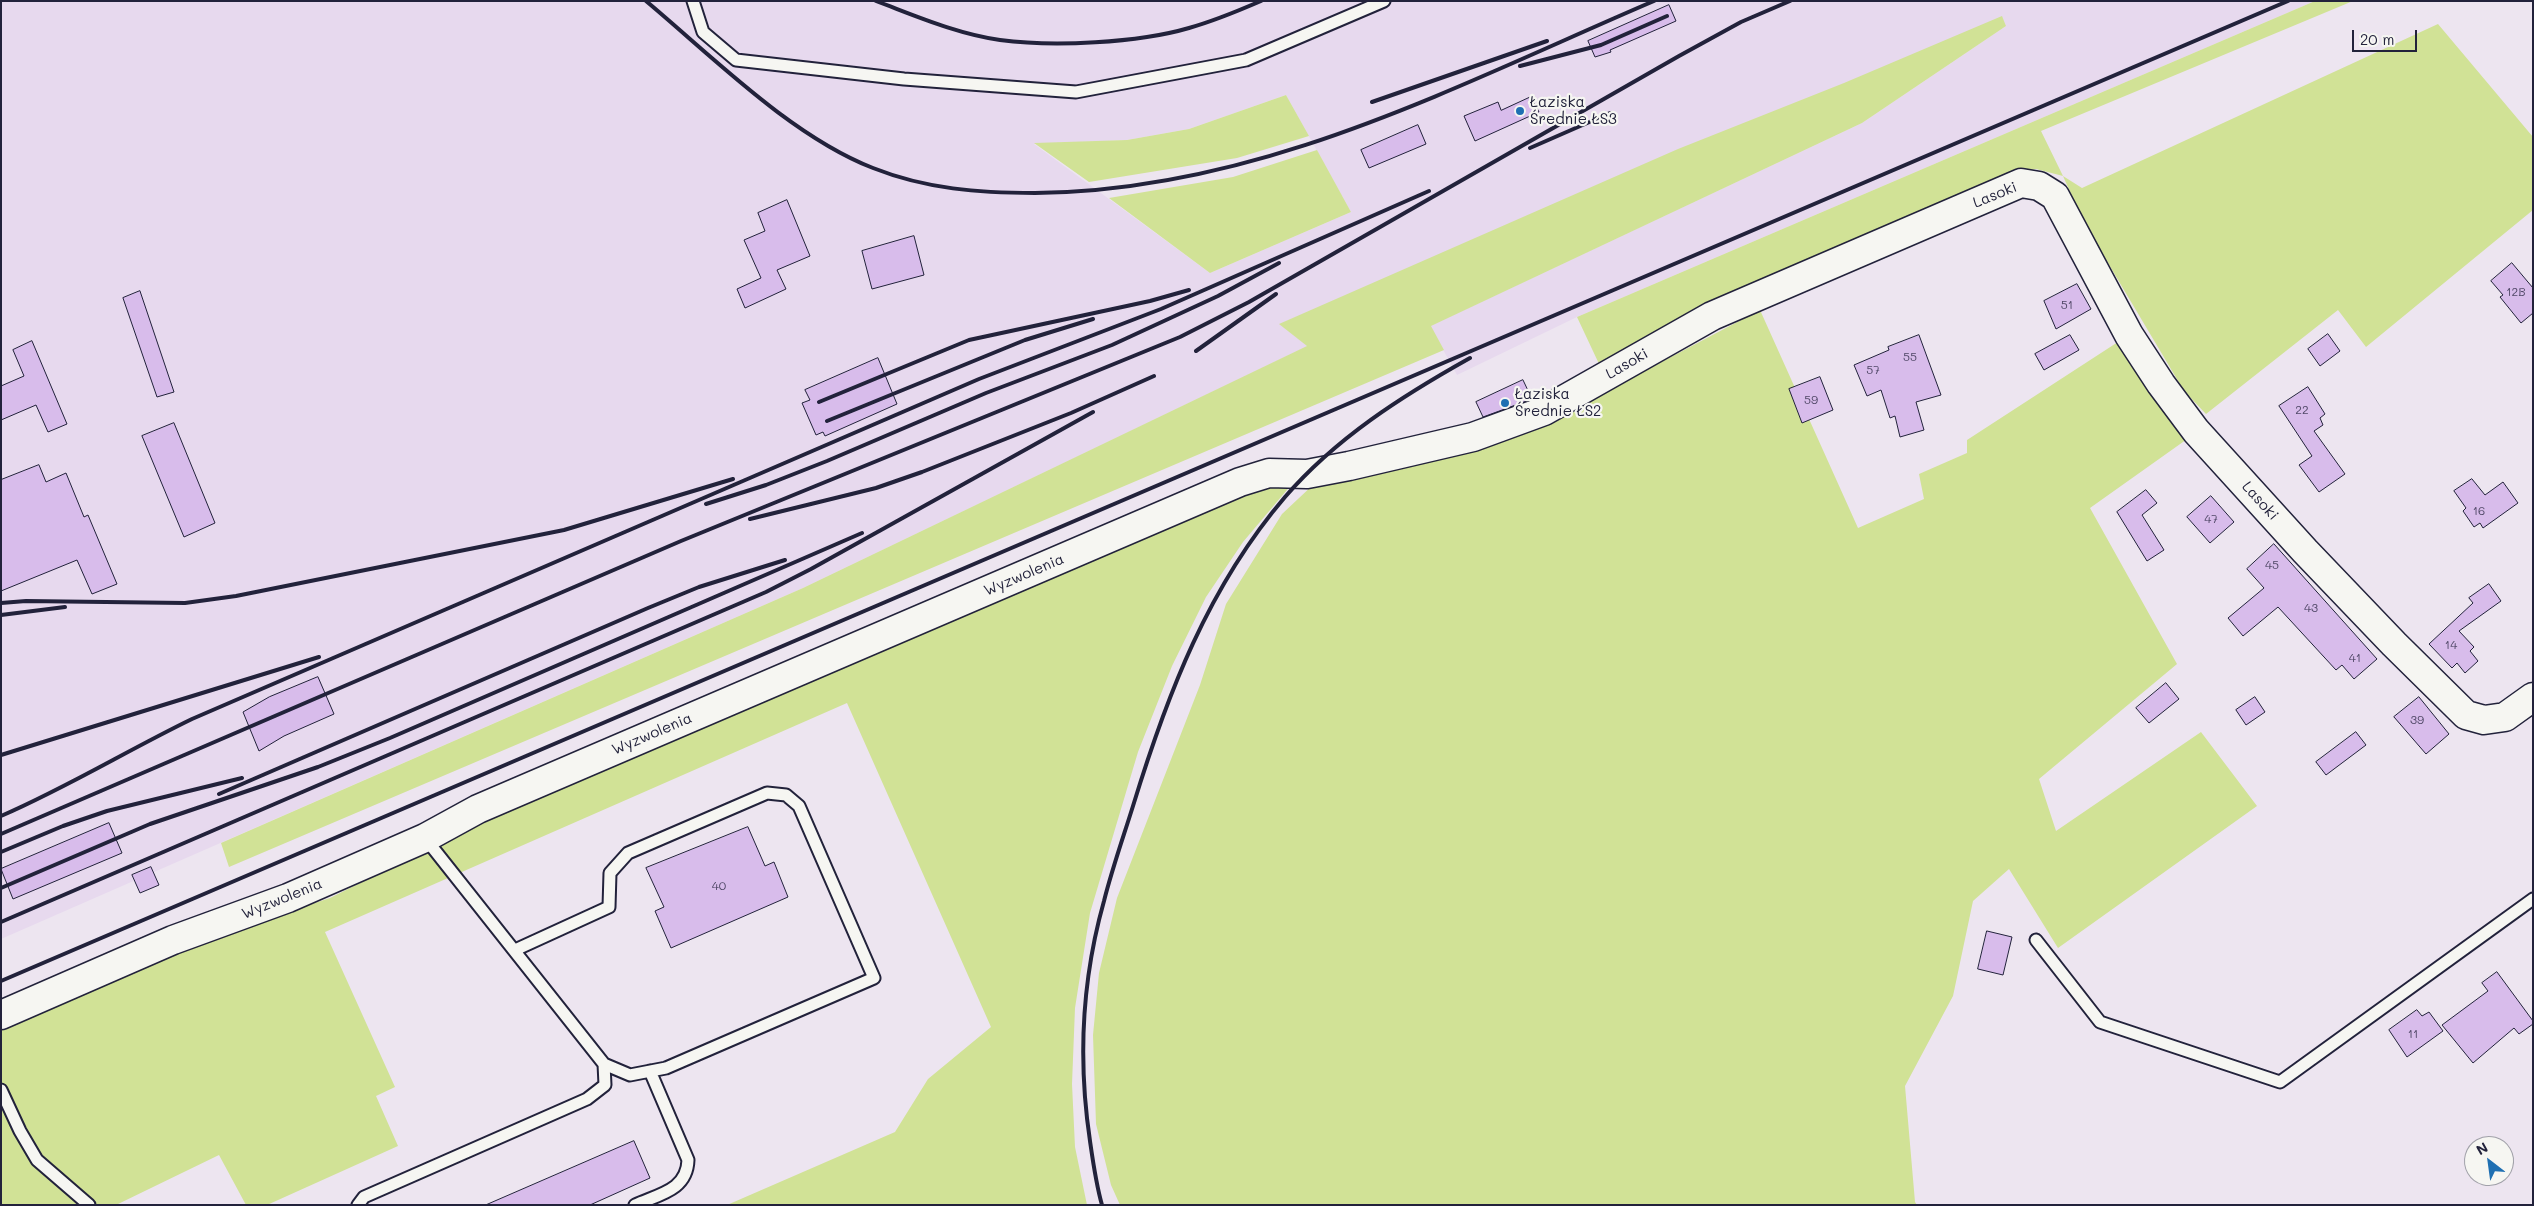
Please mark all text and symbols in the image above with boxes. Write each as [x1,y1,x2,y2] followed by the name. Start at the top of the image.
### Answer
[2354,20,2419,52] scale bar
[2360,29,2394,49] text: 20 m
[1530,93,1617,128] place label: Łaziska Średnie ŁS3
[1514,105,1526,117] marker: Łaziska Średnie ŁS3
[1970,178,2020,212] street label: Lasoki
[2506,285,2526,299] house number: 12B
[2061,298,2073,312] house number: 51
[1603,345,1651,383] street label: Lasoki
[1903,350,1917,364] house number: 55
[1866,363,1880,377] house number: 57
[1515,385,1601,420] place label: Łaziska Średnie ŁS2
[1804,393,1818,407] house number: 59
[1499,397,1511,409] marker: Łaziska Średnie ŁS2
[2295,403,2309,417] house number: 22
[2238,478,2282,524] street label: Lasoki
[2473,504,2485,518] house number: 16
[2204,512,2218,526] house number: 47
[981,550,1067,600] street label: Wyzwolenia
[2265,558,2279,572] house number: 45
[2304,601,2318,615] house number: 43
[2445,638,2457,652] house number: 14
[2349,651,2361,665] house number: 41
[609,709,695,759] street label: Wyzwolenia
[2410,713,2424,727] house number: 39
[239,875,325,923] street label: Wyzwolenia
[712,879,726,893] house number: 40
[2408,1027,2418,1041] house number: 11
[2464,1136,2514,1186] north arrow
[2472,1138,2491,1159] text: N

